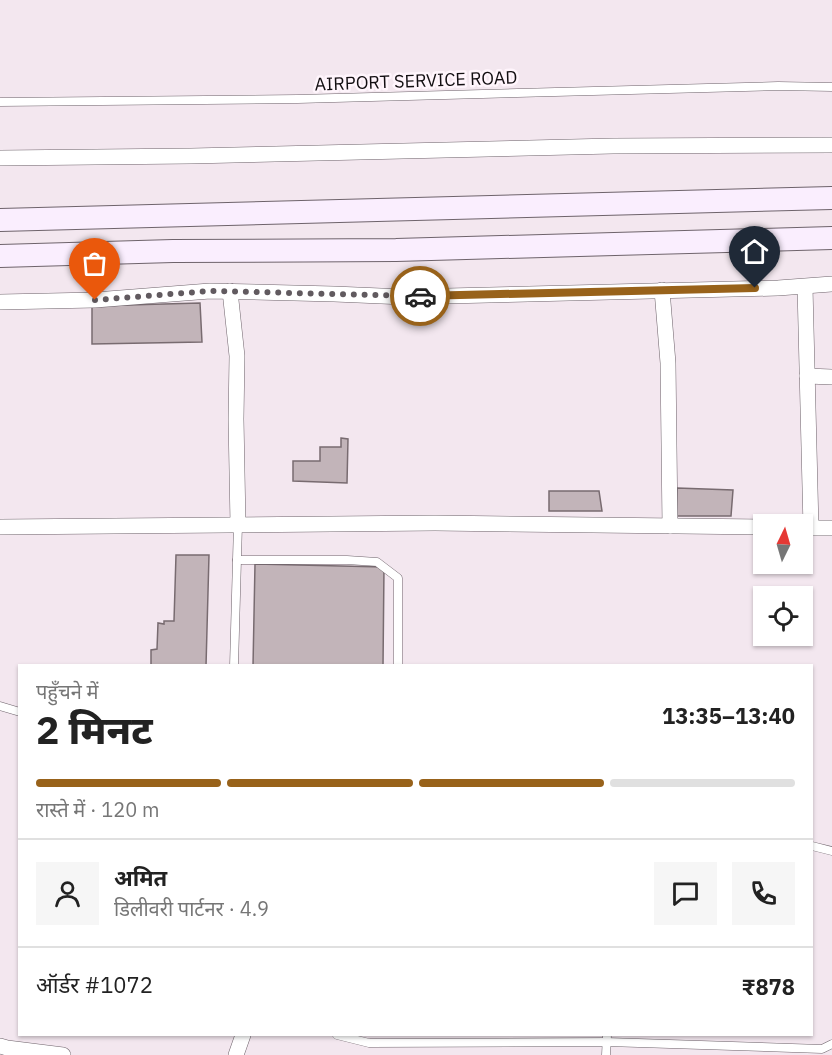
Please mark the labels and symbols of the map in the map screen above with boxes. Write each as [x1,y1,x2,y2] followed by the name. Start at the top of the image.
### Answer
[314,65,518,96] street label: AIRPORT SERVICE ROAD
[729,226,780,288] pin
[69,238,120,300] pin
[390,266,450,326] courier
[753,514,813,574] north arrow

